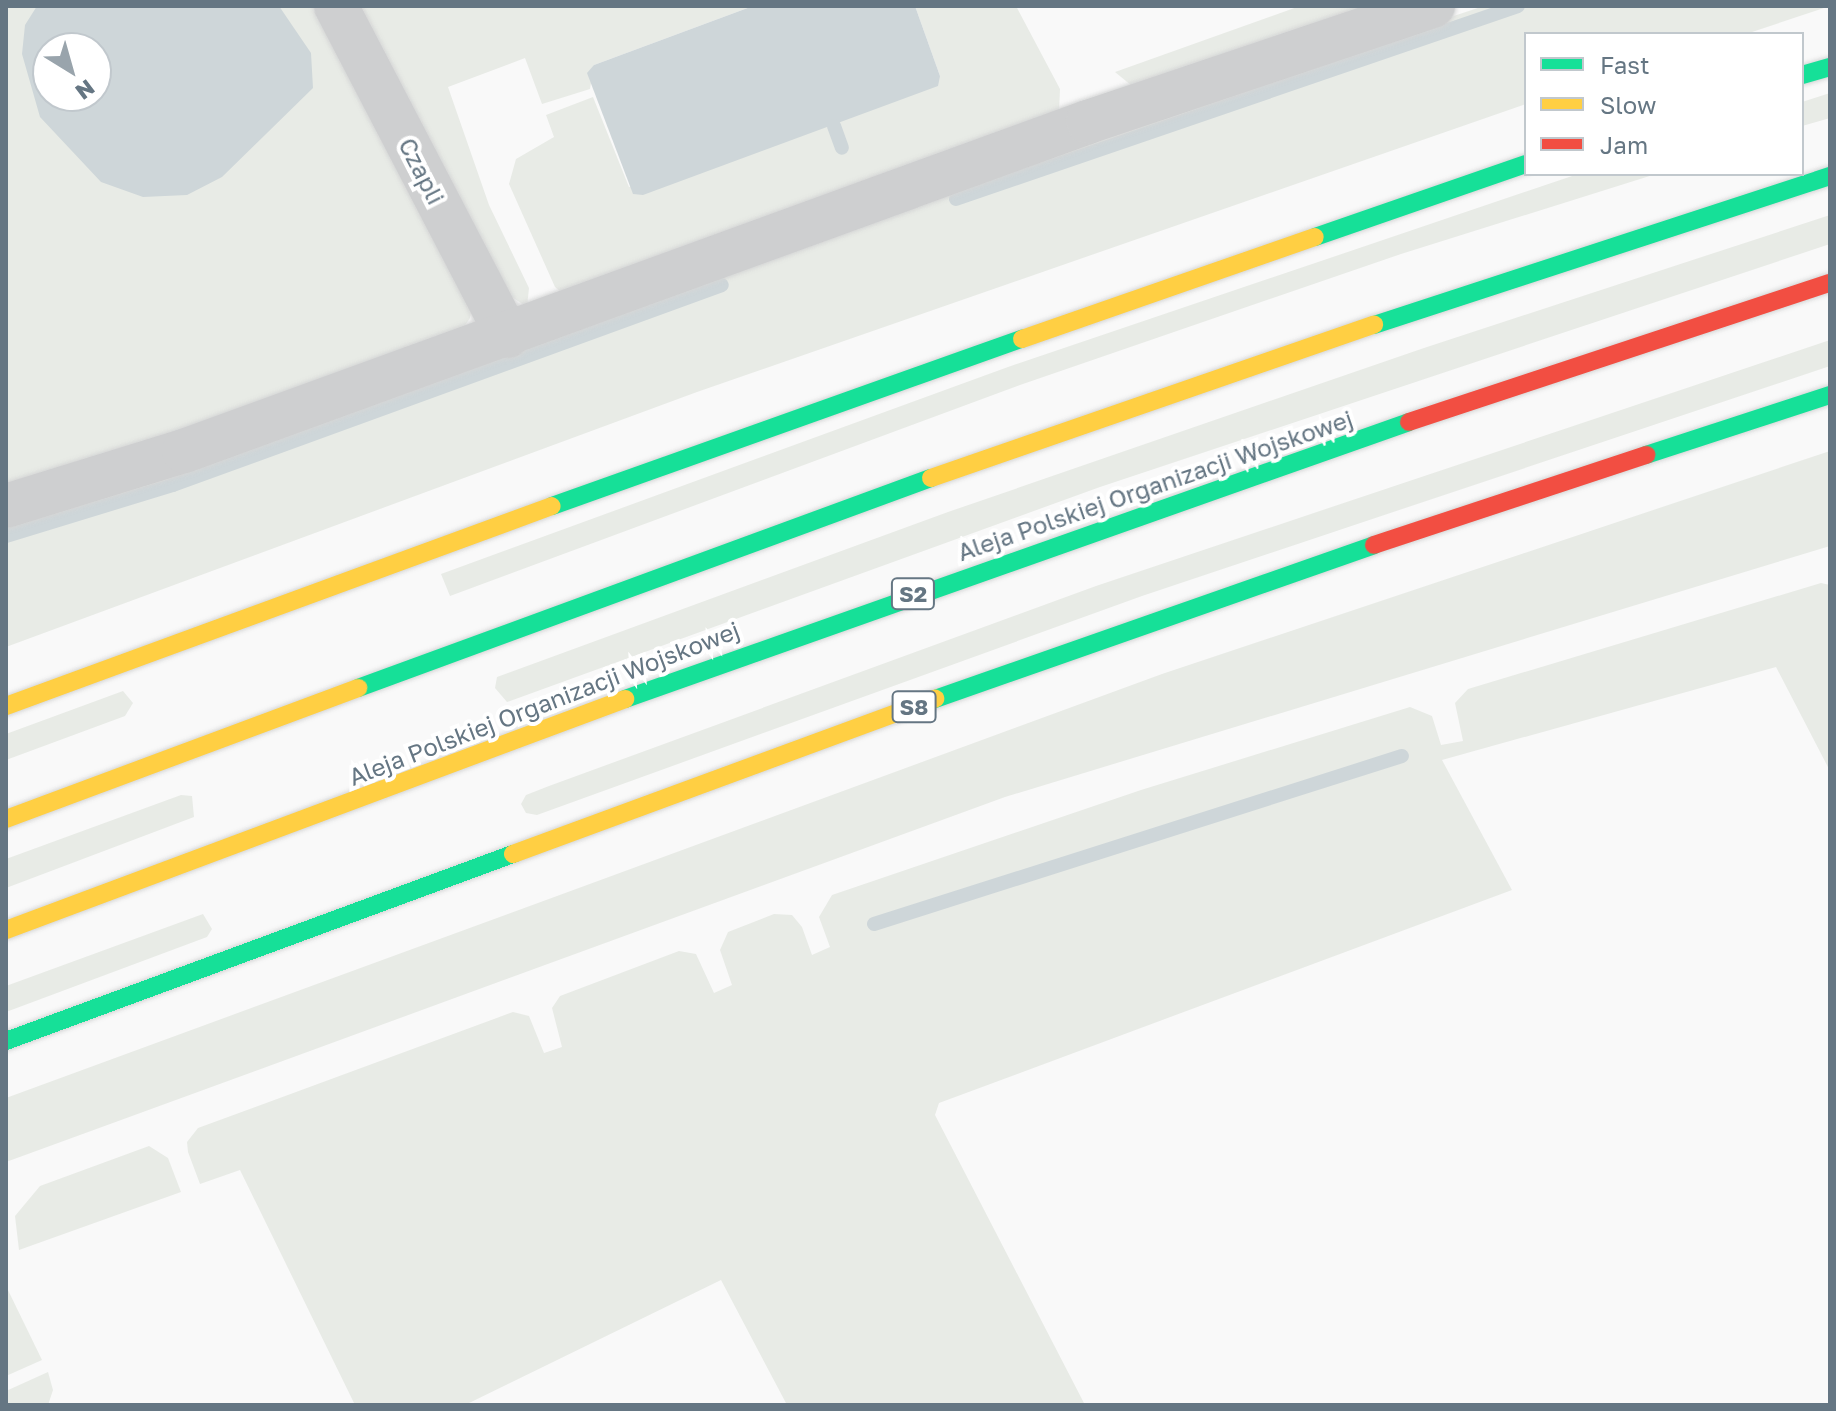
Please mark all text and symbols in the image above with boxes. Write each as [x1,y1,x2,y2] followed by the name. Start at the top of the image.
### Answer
[32,32,112,112] north arrow
[1524,32,1804,176] legend
[1600,50,1650,79] text: Fast
[71,74,100,106] text: N
[1600,90,1656,119] text: Slow
[1600,130,1648,159] text: Jam
[393,133,451,209] street label: Czapli
[954,404,1356,566] street label: Aleja Polskiej Organizacji Wojskowej
[889,576,937,612] road number: S2
[345,615,743,791] street label: Aleja Polskiej Organizacji Wojskowej
[890,689,938,725] road number: S8

